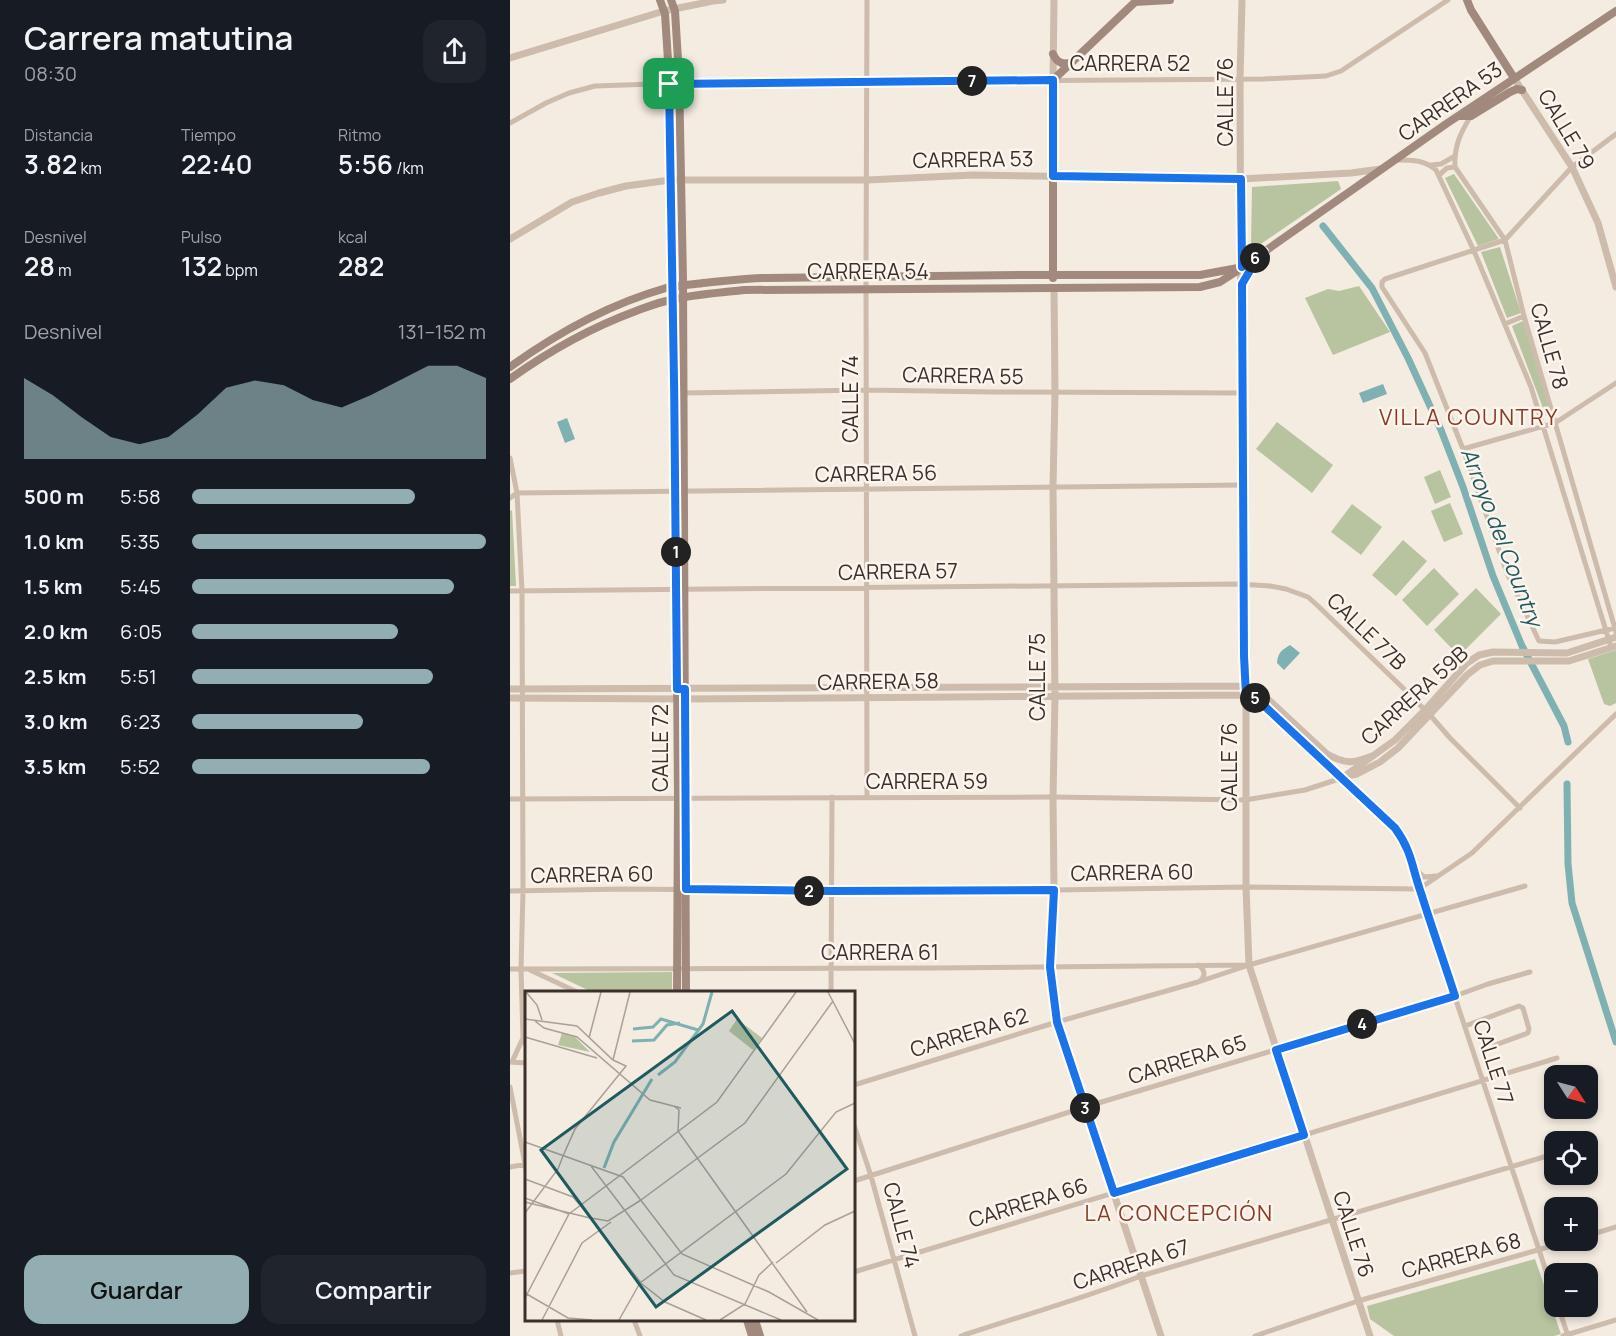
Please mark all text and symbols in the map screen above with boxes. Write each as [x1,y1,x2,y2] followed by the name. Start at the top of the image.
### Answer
[24,15,293,60] text: Carrera matutina
[423,20,486,83] button: share
[1070,49,1190,77] street label: CARRERA 52
[1392,55,1508,147] street label: CARRERA 53
[1211,57,1239,147] street label: CALLE 76
[643,58,694,109] pin
[24,60,77,87] text: 08:30
[957,66,987,96] pin: 7
[652,67,685,100] icon: arrive
[968,70,976,92] text: 7
[1532,84,1602,174] street label: CALLE 79
[24,124,93,146] text: Distancia
[181,124,236,146] text: Tiempo
[338,124,381,146] text: Ritmo
[912,144,1034,174] street label: CARRERA 53
[24,146,77,182] text: 3.82
[181,146,252,182] text: 22:40
[338,146,393,182] text: 5:56
[77,157,102,179] text: km
[393,157,424,179] text: /km
[24,226,87,248] text: Desnivel
[181,226,222,248] text: Pulso
[338,226,367,248] text: kcal
[1240,243,1270,273] pin: 6
[1250,247,1260,269] text: 6
[24,248,55,284] text: 28
[181,248,222,284] text: 132
[338,248,384,284] text: 282
[807,257,929,285] street label: CARRERA 54
[55,259,72,281] text: m
[222,259,258,281] text: bpm
[1524,300,1576,392] street label: CALLE 78
[24,318,102,345] text: Desnivel
[398,318,486,345] text: 131–152 m
[836,355,864,443] street label: CALLE 74
[902,360,1024,390] street label: CARRERA 55
[1379,402,1559,432] district label: VILLA COUNTRY
[1454,443,1551,634] water label: Arroyo del Country
[815,458,937,488] street label: CARRERA 56
[24,483,84,510] text: 500 m
[120,483,161,510] text: 5:58
[24,528,84,555] text: 1.0 km
[120,528,160,555] text: 5:35
[661,537,691,567] pin: 1
[672,541,680,563] text: 1
[838,556,958,586] street label: CARRERA 57
[24,573,83,600] text: 1.5 km
[120,573,161,600] text: 5:45
[1321,586,1413,676] street label: CALLE 77B
[24,618,88,645] text: 2.0 km
[120,618,162,645] text: 6:05
[1023,633,1051,721] street label: CALLE 75
[1354,639,1474,751] street label: CARRERA 59B
[24,663,86,690] text: 2.5 km
[120,663,157,690] text: 5:51
[817,666,939,696] street label: CARRERA 58
[1240,683,1270,713] pin: 5
[1250,687,1260,709] text: 5
[646,704,674,792] street label: CALLE 72
[24,708,88,735] text: 3.0 km
[120,708,161,735] text: 6:23
[1215,722,1243,812] street label: CALLE 76
[24,753,86,780] text: 3.5 km
[120,753,160,780] text: 5:52
[866,767,988,795] street label: CARRERA 59
[1070,857,1194,887] street label: CARRERA 60
[530,859,654,889] street label: CARRERA 60
[794,876,824,906] pin: 2
[804,880,814,902] text: 2
[821,938,939,966] street label: CARRERA 61
[525,991,855,1321] inset map
[907,1001,1031,1063] street label: CARRERA 62
[1347,1009,1377,1039] pin: 4
[1357,1013,1367,1035] text: 4
[1467,1016,1521,1108] street label: CALLE 77
[1124,1028,1250,1090] street label: CARRERA 65
[1544,1065,1598,1119] north arrow
[1544,1065,1598,1317] map controls
[1070,1093,1100,1123] pin: 3
[1080,1097,1090,1119] text: 3
[1544,1131,1598,1185] button: locate
[965,1171,1091,1233] street label: CARRERA 66
[877,1179,927,1271] street label: CALLE 74
[1327,1187,1381,1281] street label: CALLE 76
[1544,1197,1598,1251] button: +
[1084,1198,1274,1228] district label: LA CONCEPCIÓN
[1398,1226,1524,1284] street label: CARRERA 68
[1069,1232,1193,1296] street label: CARRERA 67
[24,1255,249,1324] button: Guardar
[261,1255,486,1324] button: Compartir
[1544,1263,1598,1317] button: −

